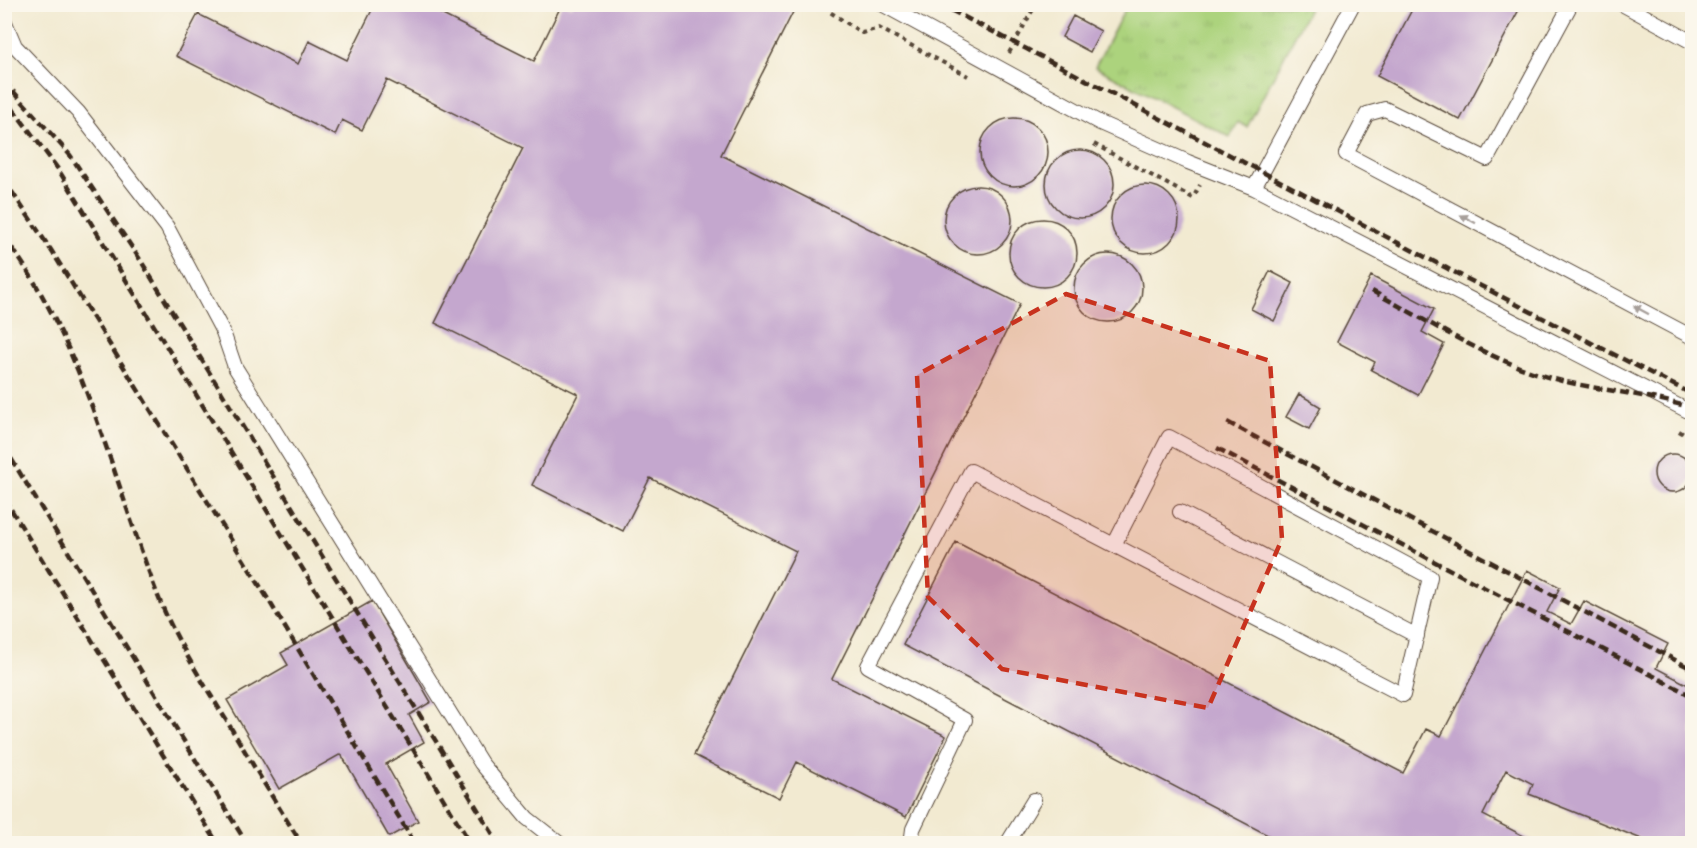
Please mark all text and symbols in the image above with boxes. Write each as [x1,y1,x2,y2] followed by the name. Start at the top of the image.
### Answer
[1460,214,1477,224] one-way arrow
[1632,305,1649,315] one-way arrow

